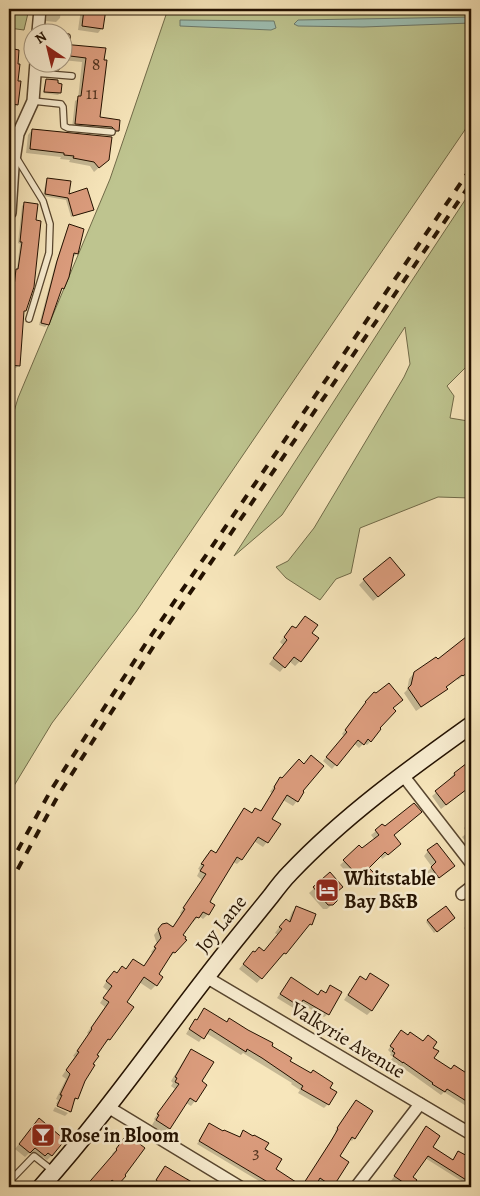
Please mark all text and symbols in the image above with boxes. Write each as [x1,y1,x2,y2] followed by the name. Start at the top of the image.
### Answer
[22,22,72,72] north arrow
[31,27,50,48] text: N
[92,52,100,76] house number: 8
[86,81,98,105] house number: 11
[343,865,436,915] place label: Whitstable Bay B&B
[314,877,340,903] hotel icon: Whitstable Bay B&B
[189,889,253,959] street label: Joy Lane
[285,995,410,1085] street label: Valkyrie Avenue
[30,1122,56,1148] bar icon: Rose in Bloom
[60,1122,179,1149] place label: Rose in Bloom
[252,1140,260,1164] house number: 3

